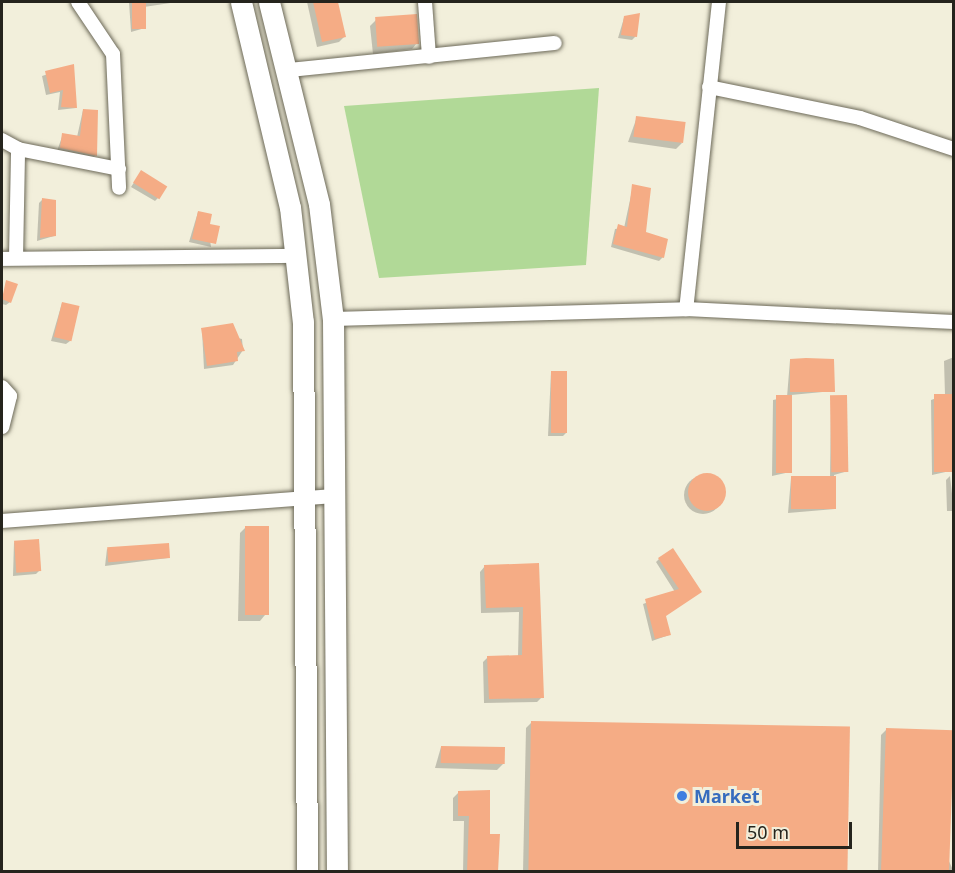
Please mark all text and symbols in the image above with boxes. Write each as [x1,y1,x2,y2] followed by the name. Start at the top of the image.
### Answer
[694,785,760,807] place label: Market
[675,789,689,803] marker: Market
[739,810,854,848] scale bar
[747,820,789,844] text: 50 m

